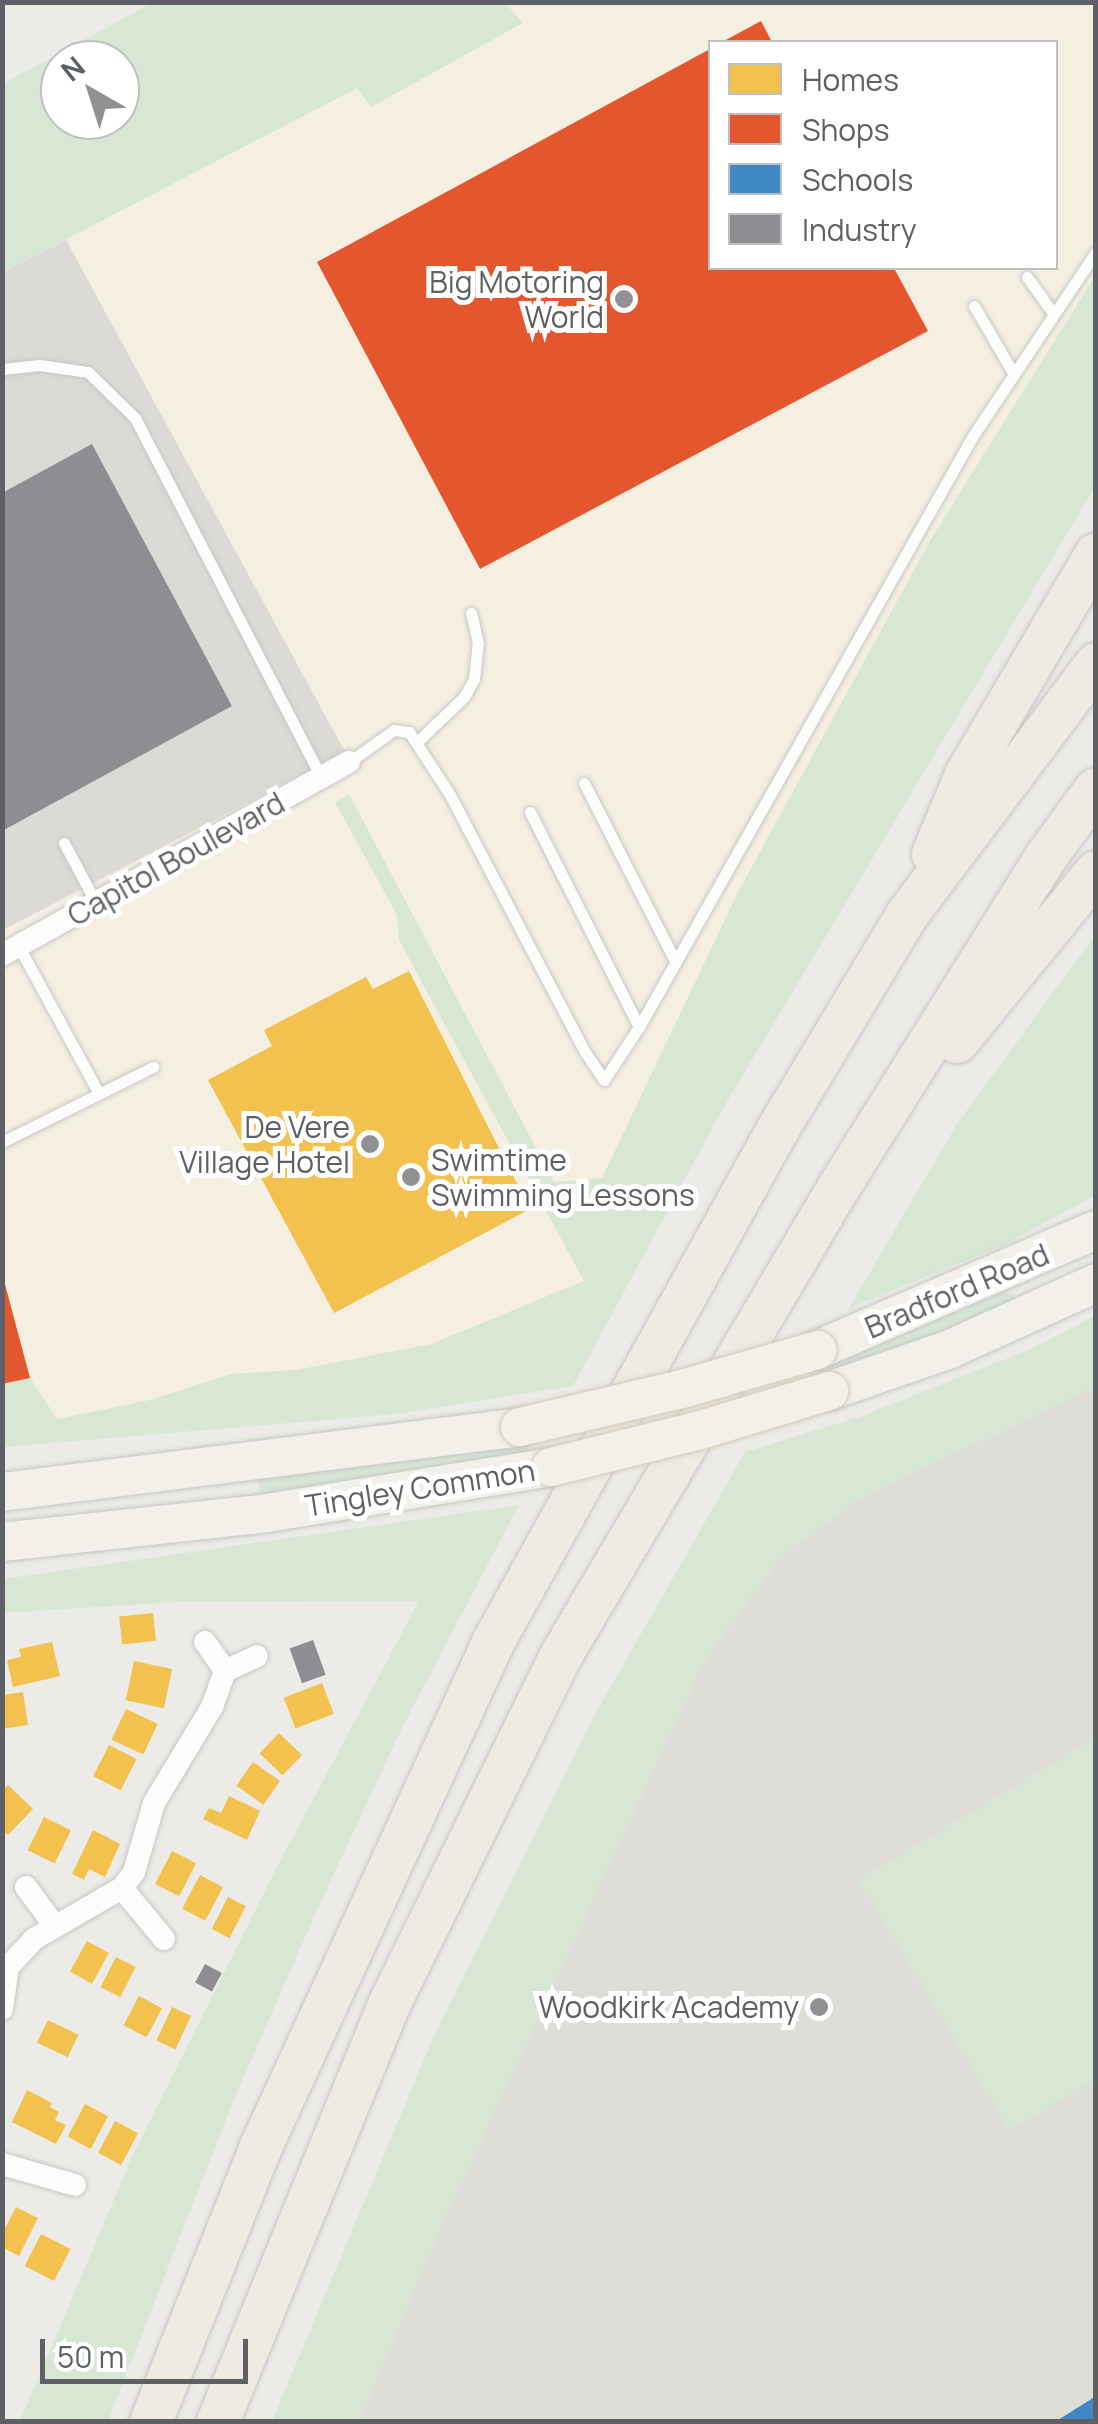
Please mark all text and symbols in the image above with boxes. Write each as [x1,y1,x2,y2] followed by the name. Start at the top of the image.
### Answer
[40,40,140,140] north arrow
[708,40,1058,270] legend
[53,47,92,89] text: N
[802,59,899,100] text: Homes
[802,109,889,150] text: Shops
[802,159,913,200] text: Schools
[802,209,917,250] text: Industry
[429,264,604,334] place label: Big Motoring World
[613,288,635,310] marker: Big Motoring World
[61,785,291,933] street label: Capitol Boulevard
[179,1109,350,1180] place label: De Vere Village Hotel
[359,1133,381,1155] marker: De Vere Village Hotel
[431,1142,695,1212] place label: Swimtime Swimming Lessons
[400,1166,422,1188] marker: Swimtime Swimming Lessons
[860,1236,1054,1346] street label: Bradford Road
[303,1452,537,1524] street label: Tingley Common
[538,1989,799,2025] place label: Woodkirk Academy
[808,1996,830,2018] marker: Woodkirk Academy
[45,2319,252,2381] scale bar
[57,2336,124,2377] text: 50 m

